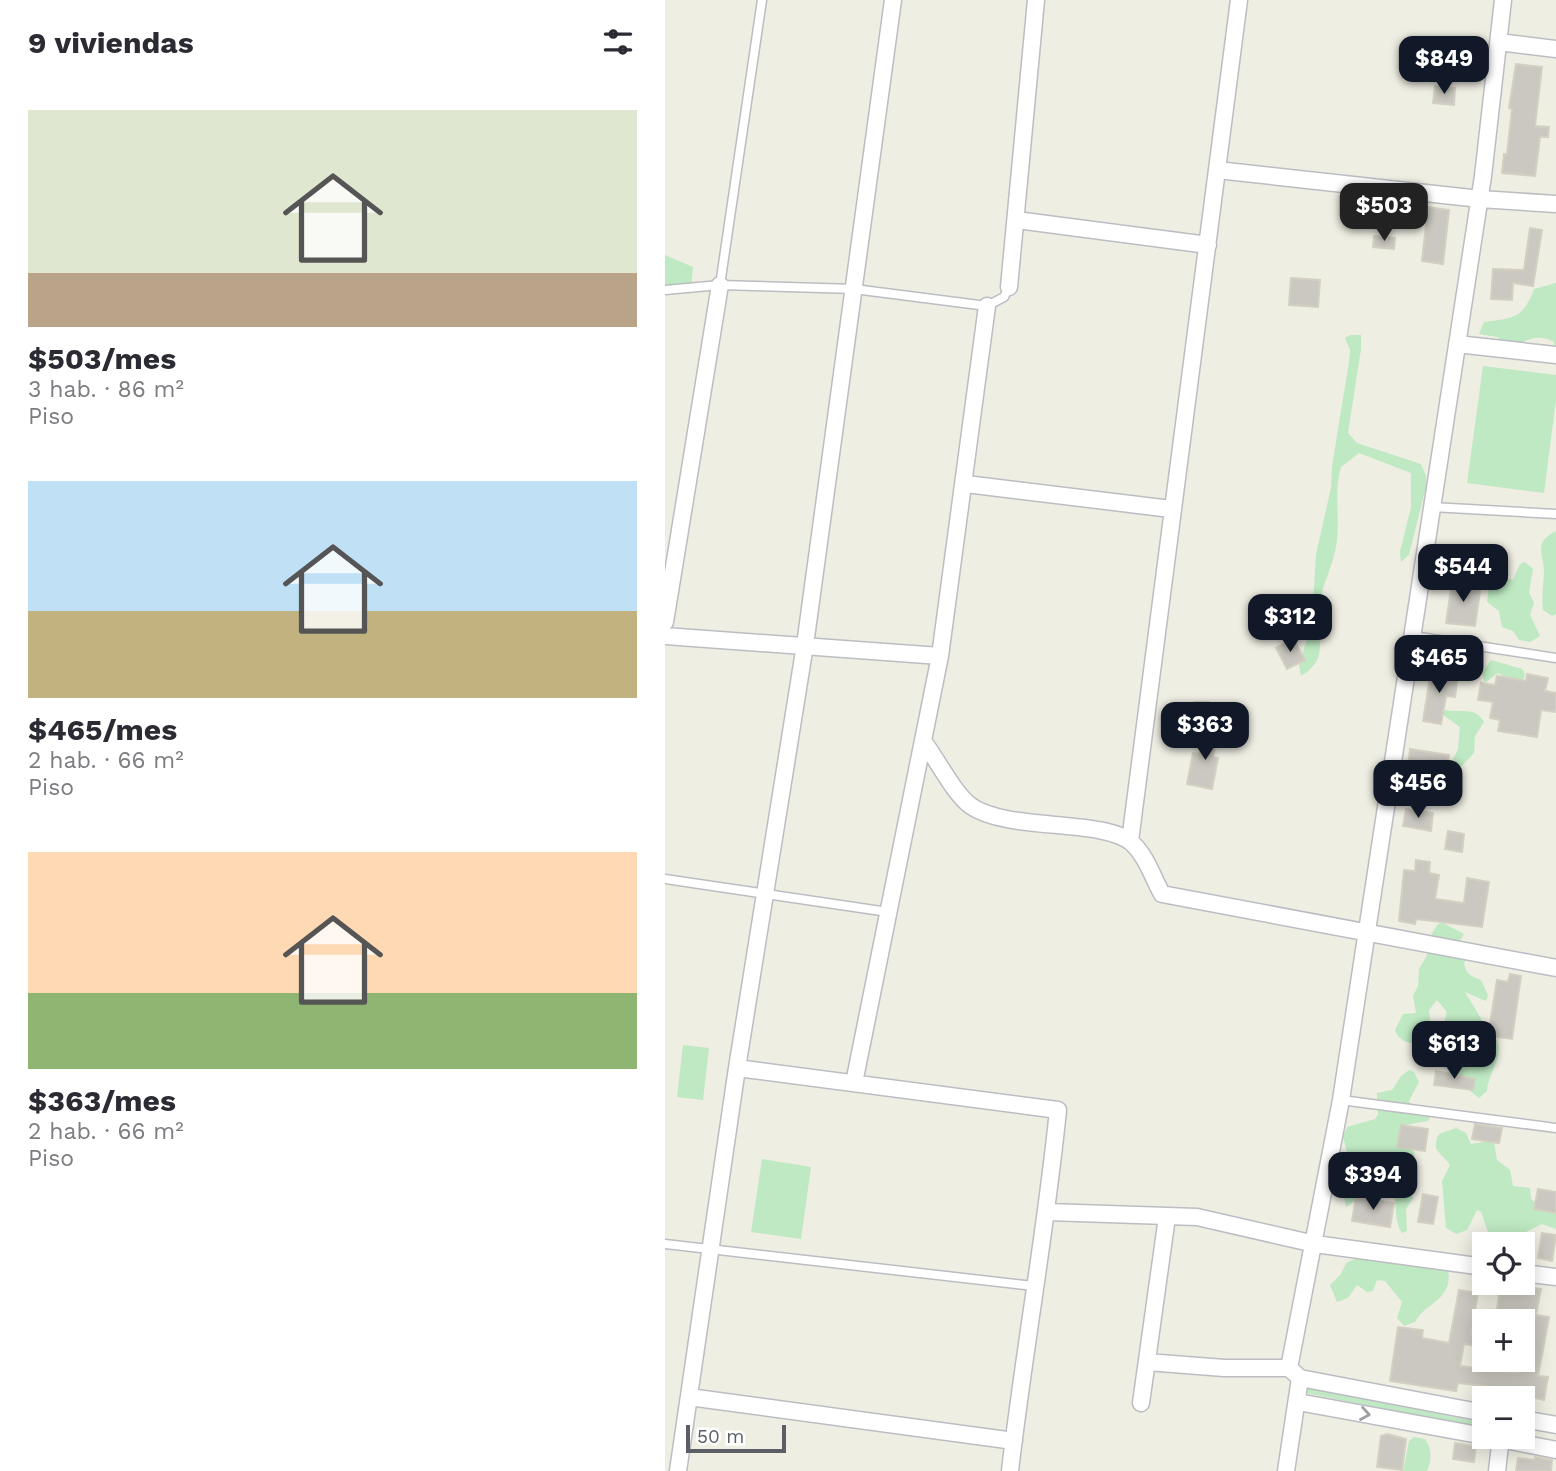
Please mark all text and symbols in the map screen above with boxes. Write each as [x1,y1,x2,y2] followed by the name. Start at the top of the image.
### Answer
[599,23,637,61] icon: filters
[28,25,194,60] text: 9 viviendas
[1403,36,1485,96] pin: $849
[1415,45,1473,72] text: $849
[270,155,396,281] icon: home
[1343,184,1425,243] pin: $503
[1356,192,1412,219] text: $503
[28,341,176,376] text: $503/mes
[28,376,184,403] text: 3 hab. · 86 m²
[28,403,74,430] text: Piso
[270,526,396,652] icon: home
[1422,544,1504,604] pin: $544
[1434,553,1492,580] text: $544
[1249,594,1331,654] pin: $312
[1264,603,1316,630] text: $312
[1398,636,1480,695] pin: $465
[1410,644,1468,671] text: $465
[1164,702,1246,762] pin: $363
[1177,711,1233,738] text: $363
[28,712,177,747] text: $465/mes
[28,747,184,774] text: 2 hab. · 66 m²
[1377,760,1459,820] pin: $456
[1389,769,1447,796] text: $456
[28,774,74,801] text: Piso
[270,897,396,1023] icon: home
[1413,1021,1495,1081] pin: $613
[1428,1030,1480,1057] text: $613
[28,1083,176,1118] text: $363/mes
[28,1118,184,1145] text: 2 hab. · 66 m²
[28,1145,74,1172] text: Piso
[1332,1152,1414,1212] pin: $394
[1344,1161,1402,1188] text: $394
[1472,1232,1535,1449] map controls
[1472,1232,1535,1295] button: locate
[1472,1309,1535,1372] button: +
[1472,1386,1535,1449] button: −
[1359,1406,1371,1421] one-way arrow
[686,1422,786,1454] scale bar
[697,1425,744,1448] text: 50 m

